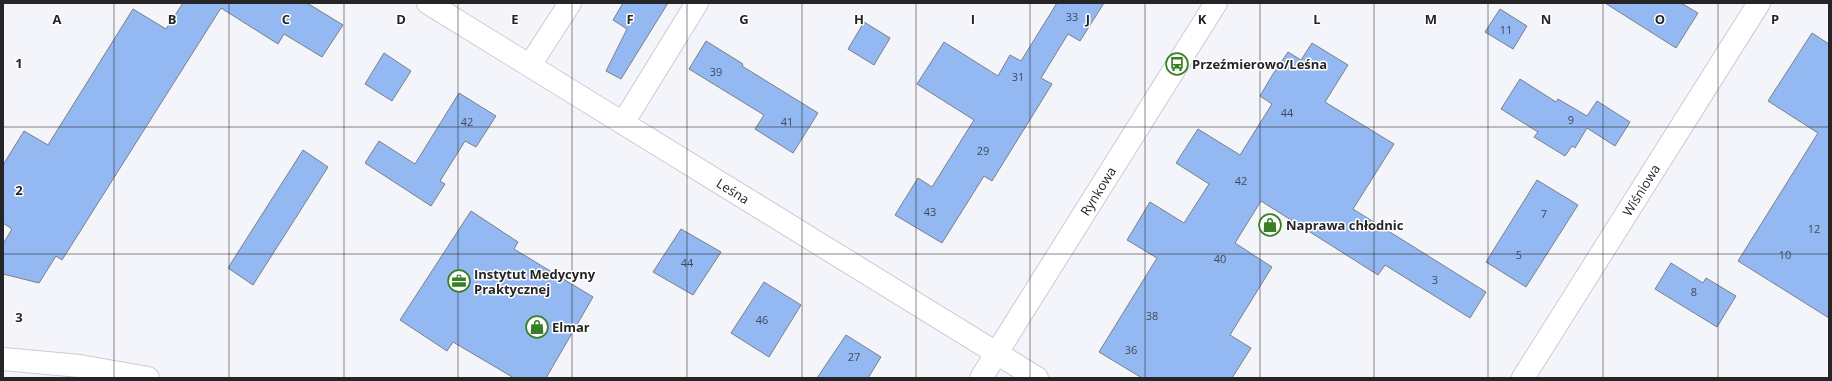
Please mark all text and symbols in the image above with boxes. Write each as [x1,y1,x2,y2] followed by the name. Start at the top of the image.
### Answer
[1066,9,1078,24] house number: 33
[53,10,62,28] text: A
[168,10,177,28] text: B
[282,10,290,28] text: C
[396,10,406,28] text: D
[511,10,519,28] text: E
[626,10,634,28] text: F
[739,10,749,28] text: G
[854,10,864,28] text: H
[971,10,975,28] text: I
[1085,10,1090,28] text: J
[1198,10,1207,28] text: K
[1313,10,1321,28] text: L
[1425,10,1437,28] text: M
[1541,10,1551,28] text: N
[1655,10,1665,28] text: O
[1771,10,1779,28] text: P
[1500,22,1512,37] house number: 11
[1164,51,1190,77] bus stop icon: Przeźmierowo/Leśna
[15,54,23,72] text: 1
[1192,55,1327,73] place label: Przeźmierowo/Leśna
[710,64,722,79] house number: 39
[1012,69,1024,84] house number: 31
[1281,105,1294,120] house number: 44
[1568,112,1574,127] house number: 9
[461,114,473,129] house number: 42
[781,114,793,129] house number: 41
[977,143,989,158] house number: 29
[1618,161,1664,219] street label: Wiśniowa
[1076,163,1120,219] street label: Rynkowa
[1235,173,1247,188] house number: 42
[713,174,753,208] street label: Leśna
[15,181,23,199] text: 2
[924,204,936,219] house number: 43
[1541,206,1547,221] house number: 7
[1257,212,1283,238] shop icon: Naprawa chłodnic
[1286,216,1404,234] place label: Naprawa chłodnic
[1808,221,1820,236] house number: 12
[1516,247,1522,262] house number: 5
[1779,247,1791,262] house number: 10
[1214,251,1226,266] house number: 40
[681,255,694,270] house number: 44
[474,265,596,298] place label: Instytut Medycyny Praktycznej
[446,268,472,294] office icon: Instytut Medycyny Praktycznej
[1432,272,1438,287] house number: 3
[1691,284,1697,299] house number: 8
[15,308,23,326] text: 3
[1146,308,1158,323] house number: 38
[756,312,768,327] house number: 46
[524,314,550,340] shop icon: Elmar
[552,318,590,336] place label: Elmar
[1125,342,1137,357] house number: 36
[848,349,860,364] house number: 27

